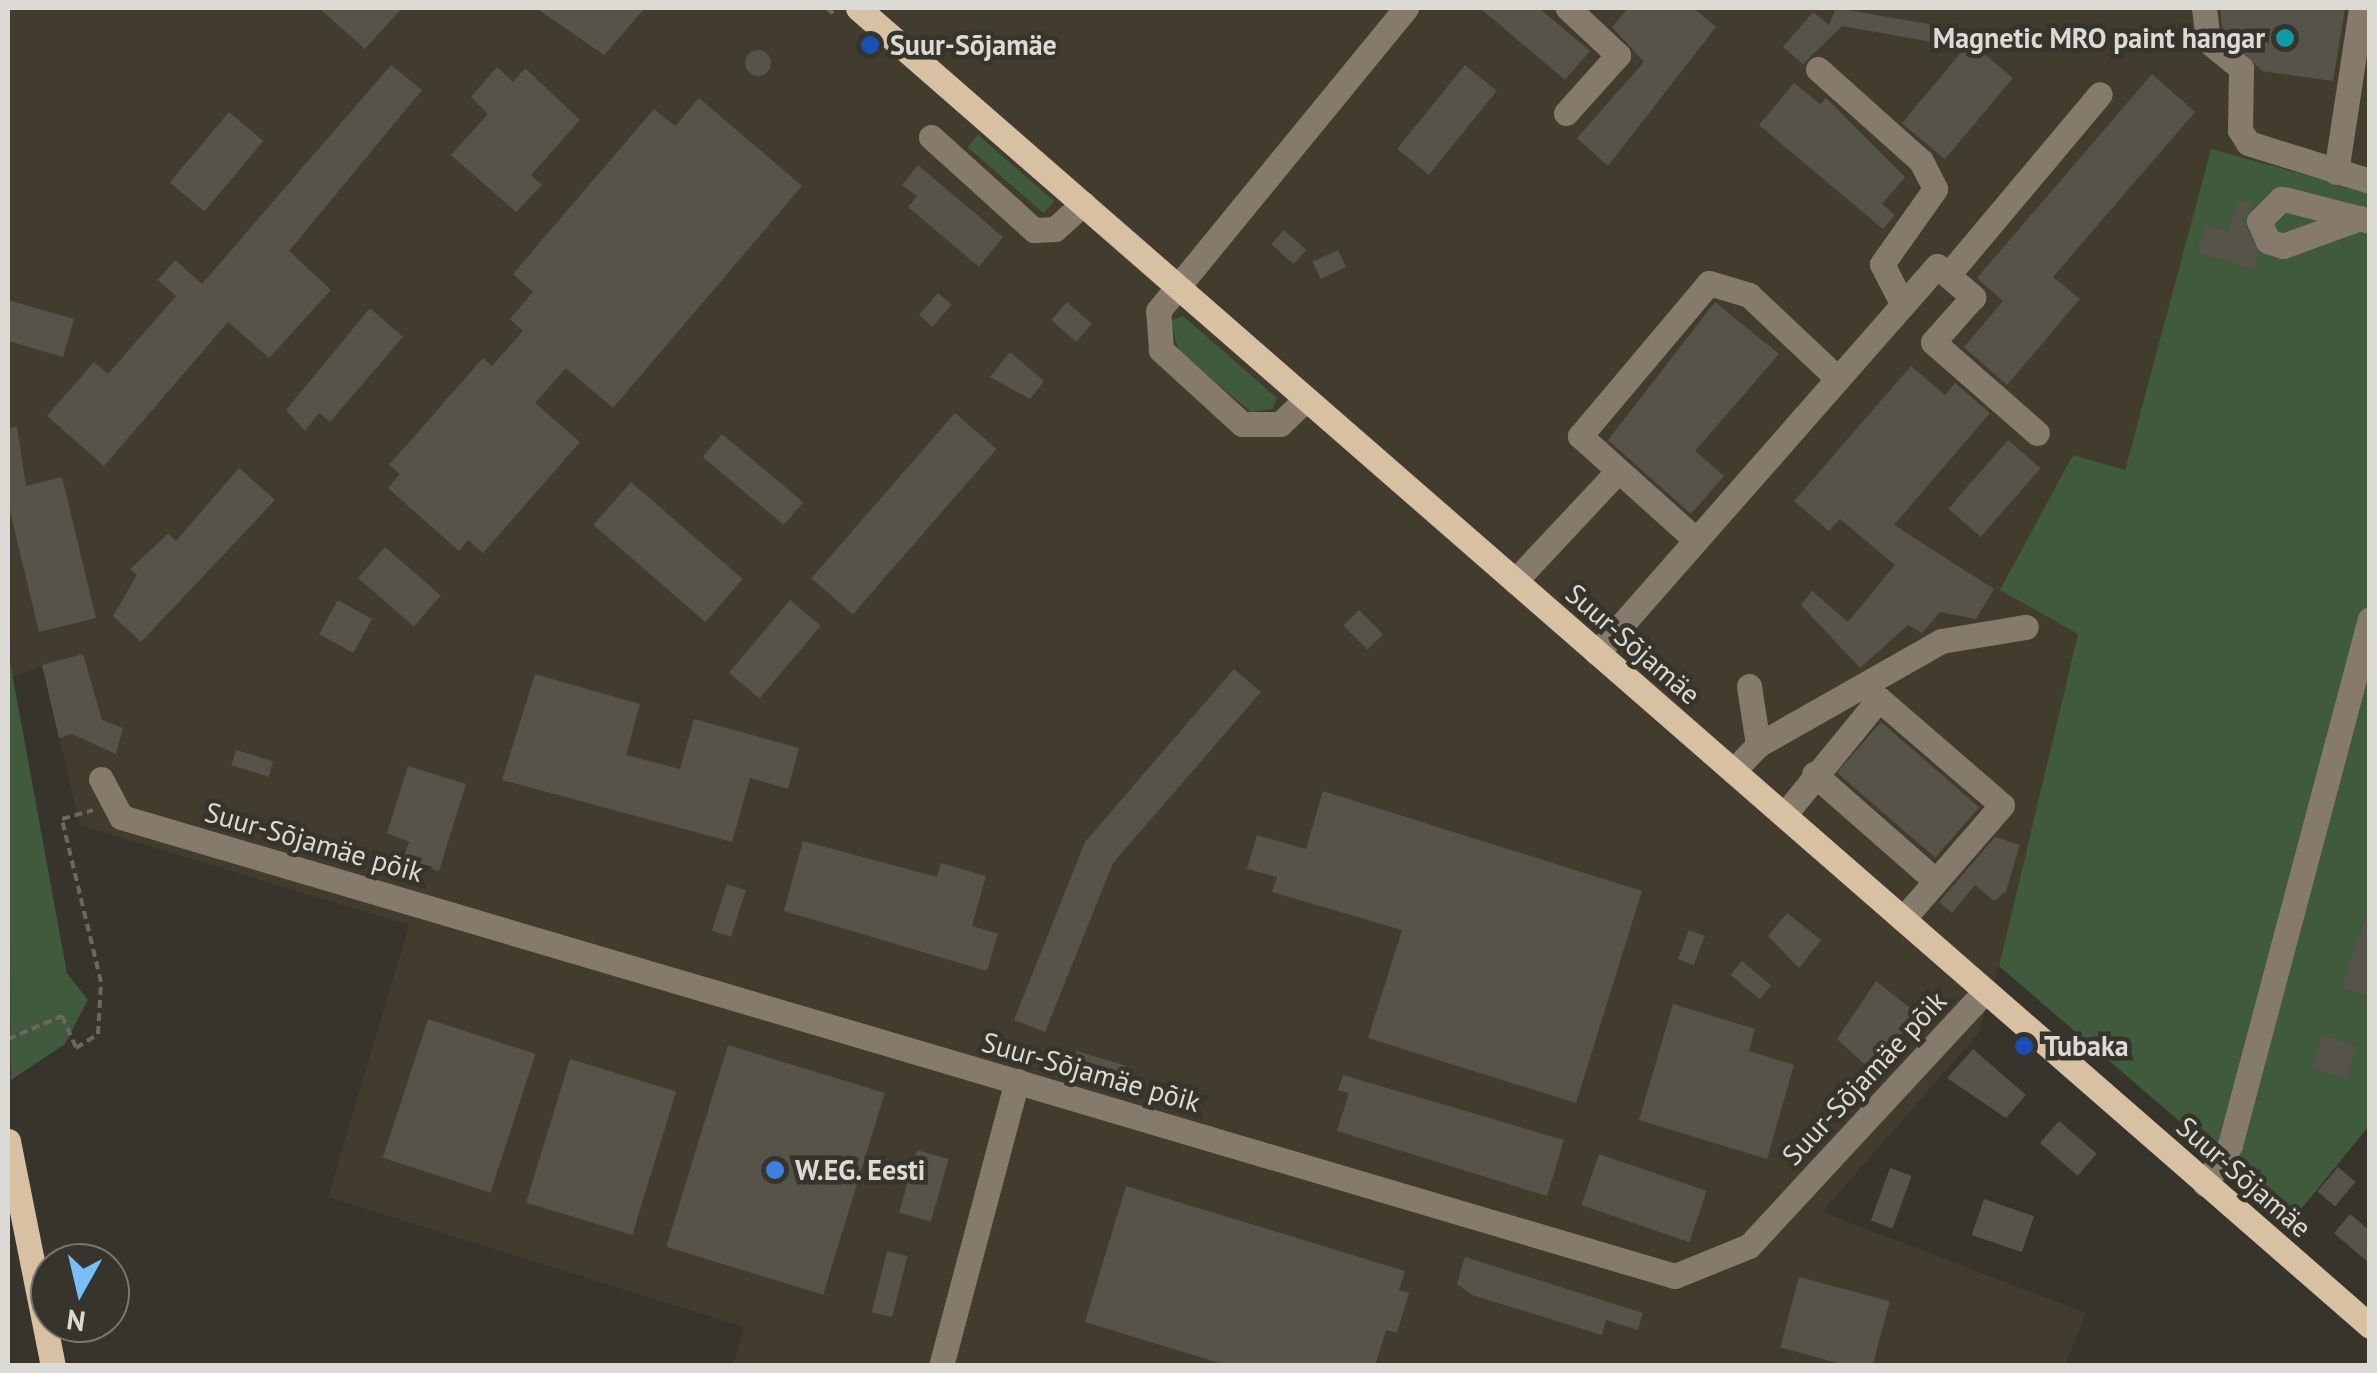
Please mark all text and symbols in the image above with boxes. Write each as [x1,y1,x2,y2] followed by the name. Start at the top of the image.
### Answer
[1932,21,2265,55] place label: Magnetic MRO paint hangar
[2274,27,2296,49] marker: Magnetic MRO paint hangar
[890,28,1057,62] place label: Suur-Sõjamäe
[859,34,881,56] marker: Suur-Sõjamäe
[1559,577,1707,711] street label: Suur-Sõjamäe
[201,795,427,889] street label: Suur-Sõjamäe põik
[1775,984,1953,1172] street label: Suur-Sõjamäe põik
[978,1025,1204,1119] street label: Suur-Sõjamäe põik
[2044,1029,2129,1063] place label: Tubaka
[2013,1035,2035,1057] marker: Tubaka
[2170,1110,2318,1244] street label: Suur-Sõjamäe
[795,1153,927,1187] place label: W.EG. Eesti
[764,1159,786,1181] marker: W.EG. Eesti
[30,1243,130,1343] north arrow
[64,1302,88,1341] text: N

